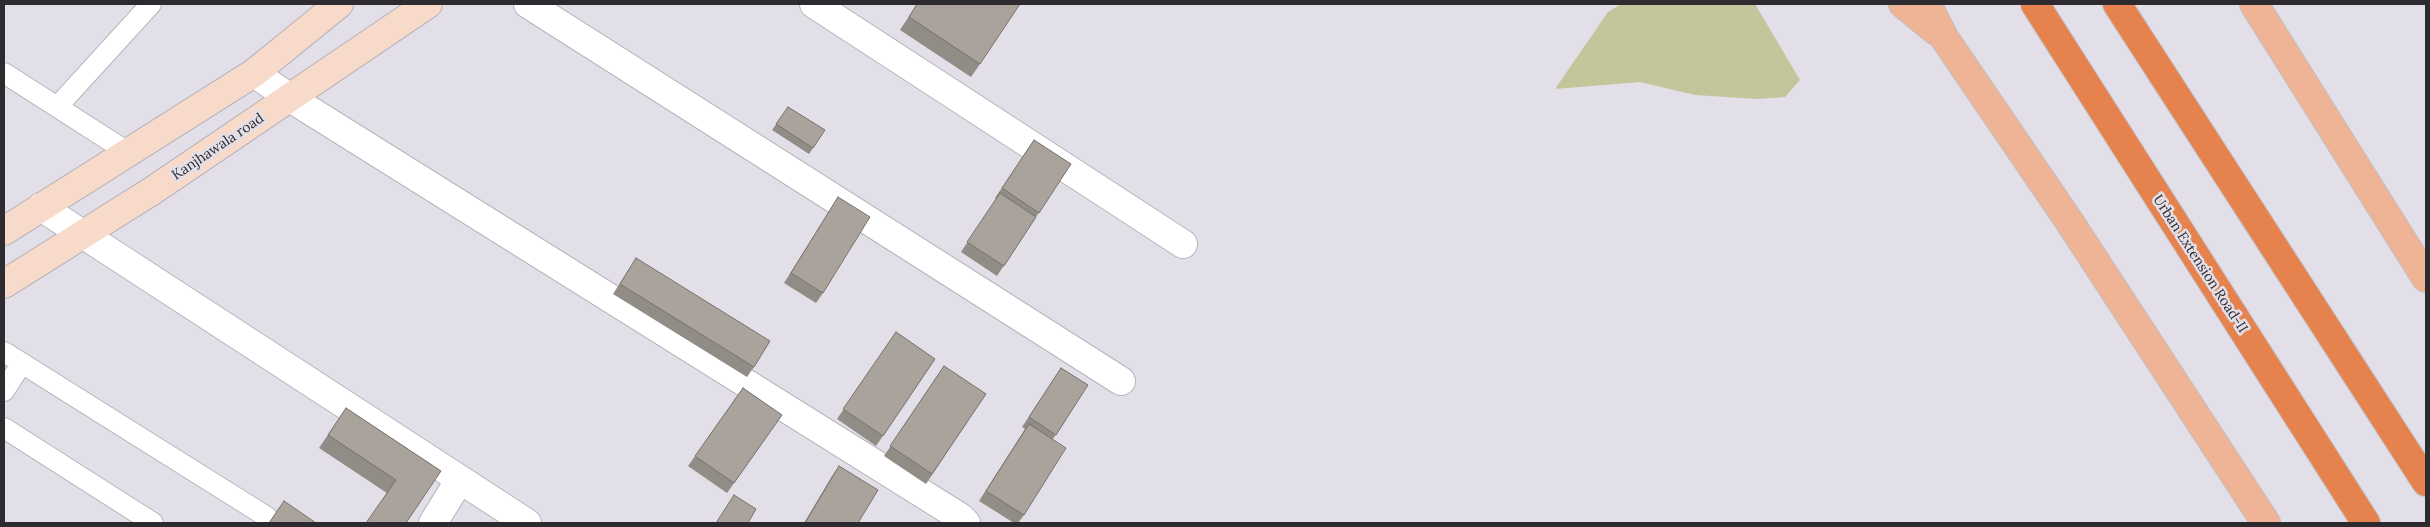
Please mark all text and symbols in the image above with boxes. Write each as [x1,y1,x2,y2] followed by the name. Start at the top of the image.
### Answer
[169,110,267,184] street label: Kanjhawala road
[2149,192,2251,336] street label: Urban Extension Road-II

